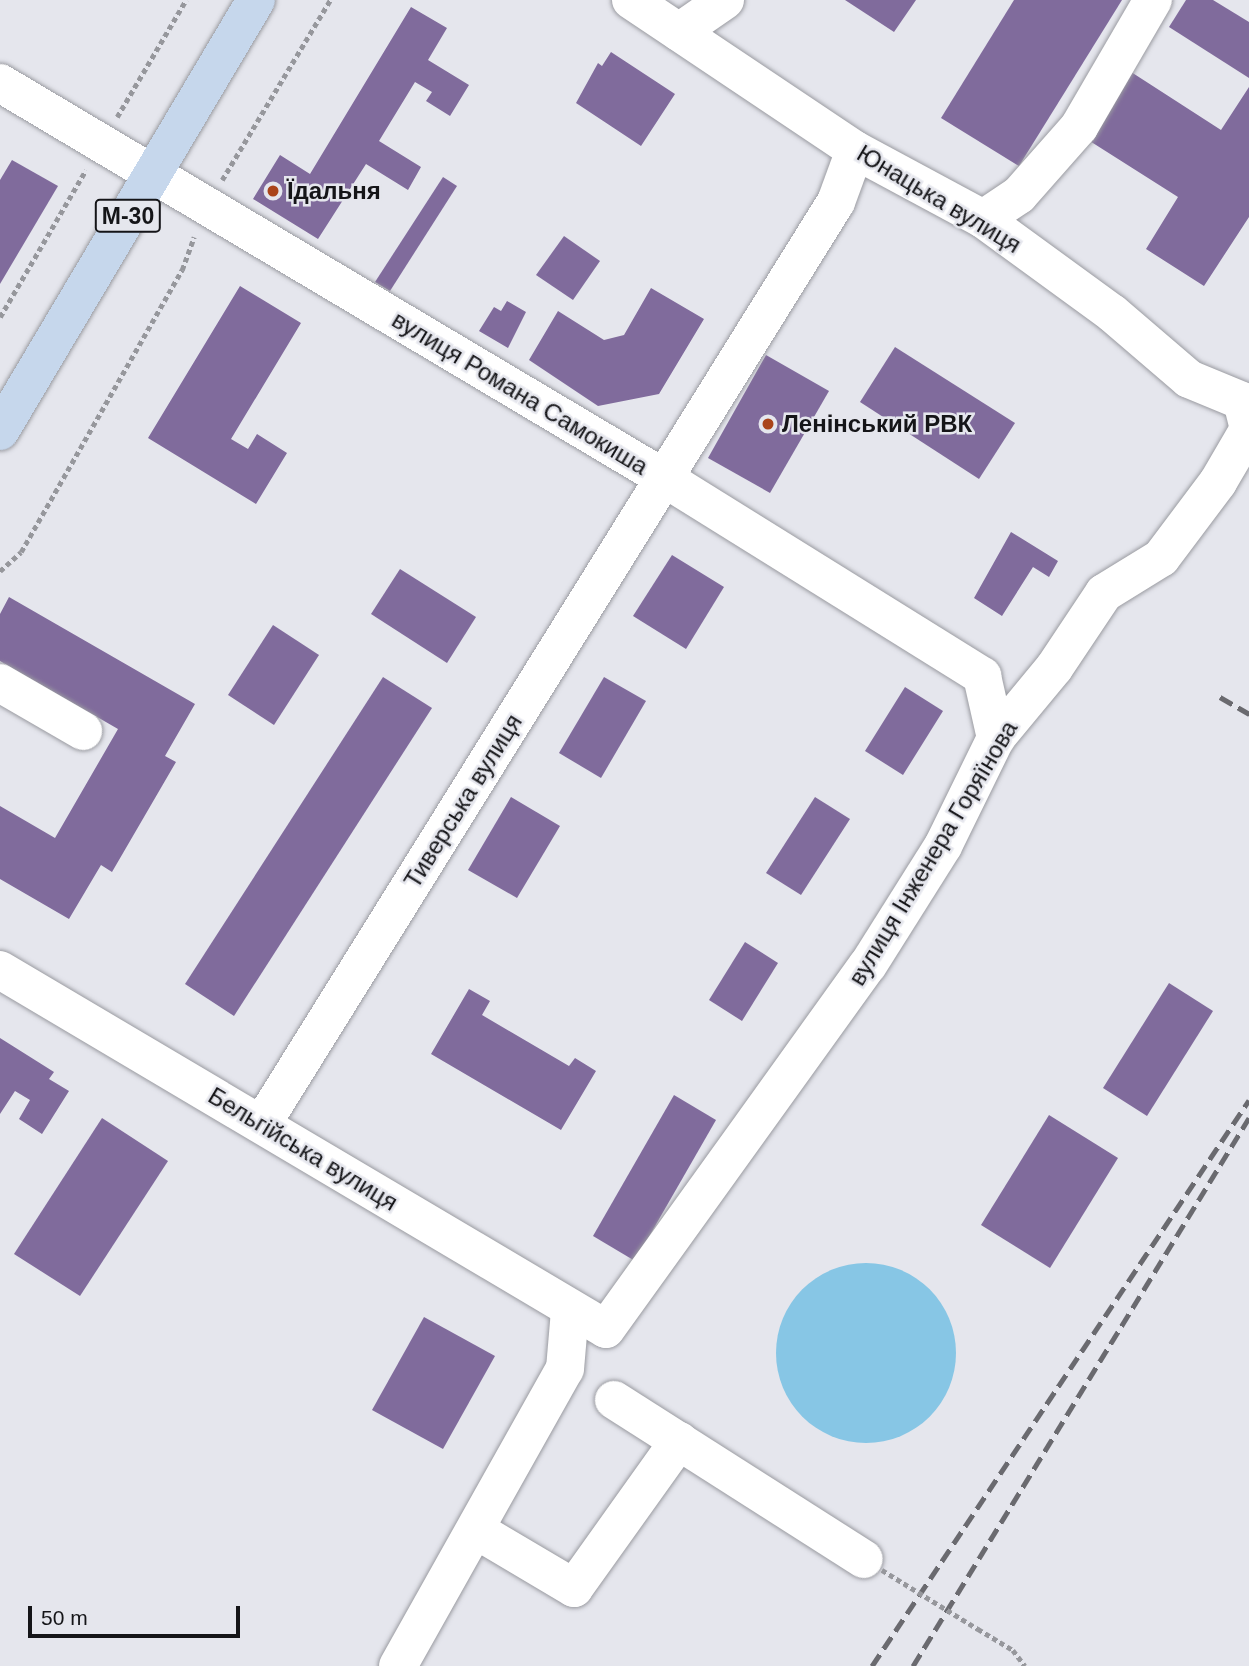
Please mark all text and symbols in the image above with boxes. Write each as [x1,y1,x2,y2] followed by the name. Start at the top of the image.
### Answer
[852,139,1026,259] street label: Юнацька вулиця
[287,177,381,205] place label: Їдальня
[265,183,281,199] marker: Їдальня
[95,196,161,236] road number: М-30
[387,305,653,481] street label: вулиця Романа Самокиша
[782,410,972,438] place label: Ленінський РВК
[760,416,776,432] marker: Ленінський РВК
[398,709,528,893] street label: Тиверська вулиця
[842,715,1024,991] street label: вулиця Інженера Горяїнова
[203,1081,403,1217] street label: Бельгійська вулиця
[32,1592,243,1636] scale bar
[41,1606,88,1629] text: 50 m

